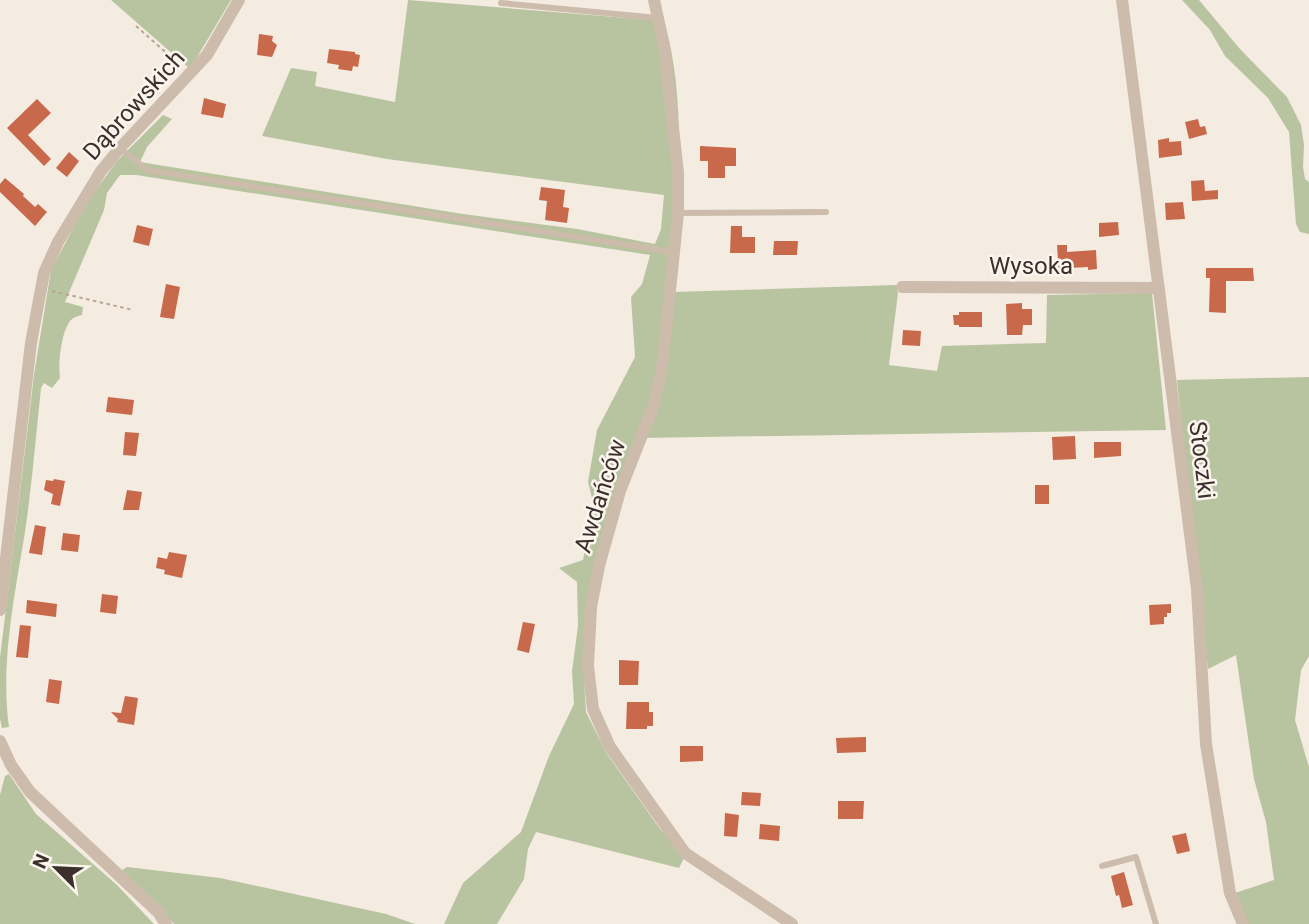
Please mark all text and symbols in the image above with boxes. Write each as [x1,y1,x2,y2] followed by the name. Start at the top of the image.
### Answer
[77,44,191,166] street label: Dąbrowskich
[989,252,1073,280] street label: Wysoka
[1183,420,1221,500] street label: Stoczki
[569,436,631,556] street label: Awdańców
[21,833,91,903] north arrow
[28,850,54,872] text: N

